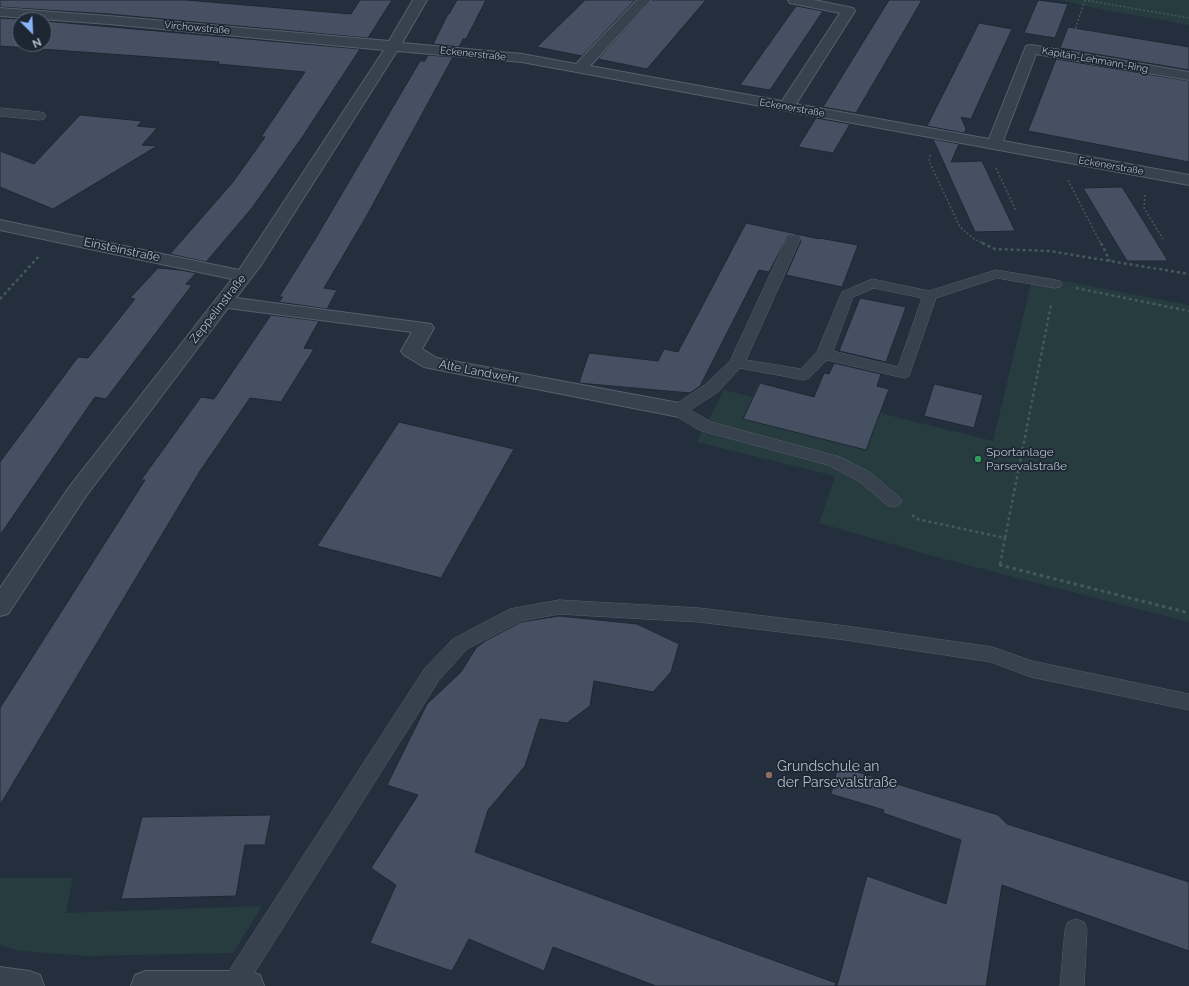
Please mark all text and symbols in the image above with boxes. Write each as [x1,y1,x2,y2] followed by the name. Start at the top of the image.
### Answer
[12,12,52,52] north arrow
[164,19,230,37] street label: Virchowstraße
[30,35,43,50] text: N
[440,45,506,63] street label: Eckenerstraße
[1041,45,1149,75] street label: Kapitän-Lehmann-Ring
[758,96,826,120] street label: Eckenerstraße
[1077,154,1145,178] street label: Eckenerstraße
[83,235,161,265] street label: Einsteinstraße
[187,272,249,346] street label: Zeppelinstraße
[438,357,520,387] street label: Alte Landwehr
[986,445,1067,473] place label: Sportanlage Parsevalstraße
[973,454,983,464] marker: Sportanlage Parsevalstraße
[777,759,897,792] place label: Grundschule an der Parsevalstraße
[764,770,774,780] marker: Grundschule an der Parsevalstraße

